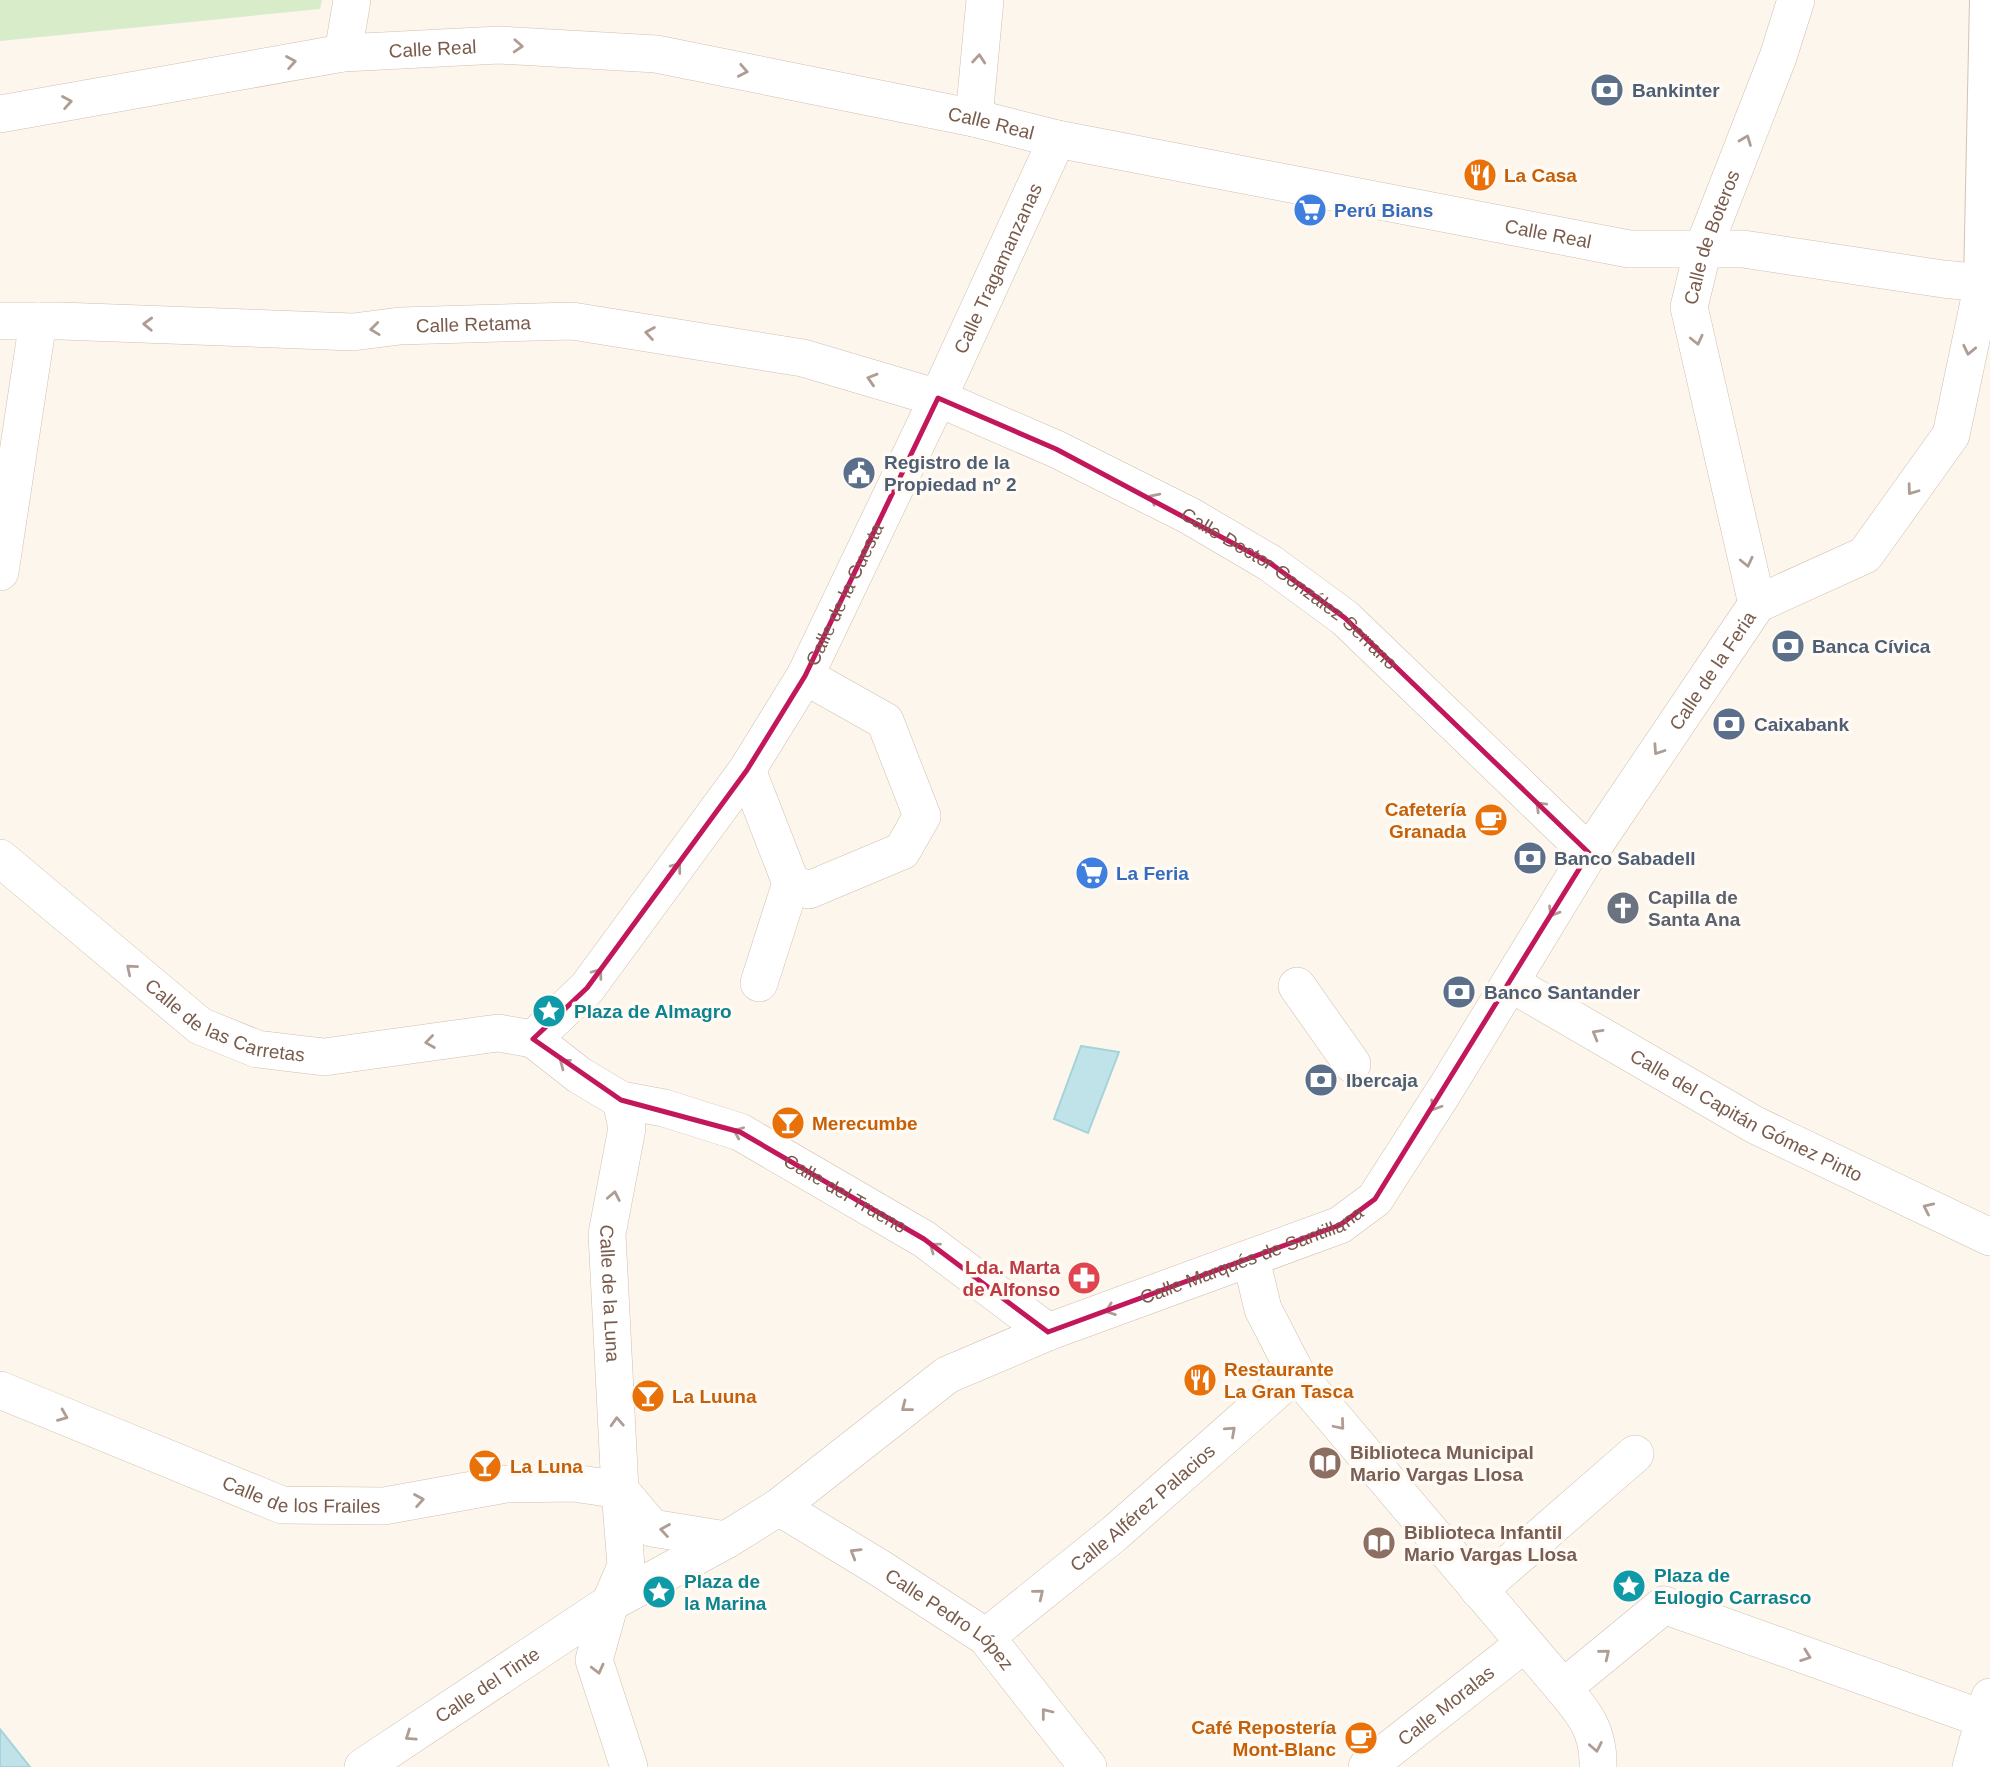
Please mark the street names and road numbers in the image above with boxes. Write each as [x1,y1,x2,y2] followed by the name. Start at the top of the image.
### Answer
[388,36,477,61] street label: Calle Real
[946,103,1036,143] street label: Calle Real
[1679,167,1743,307] street label: Calle de Boteros
[949,180,1046,357] street label: Calle Tragamanzanas
[1503,215,1593,252] street label: Calle Real
[415,312,532,336] street label: Calle Retama
[1178,503,1402,673] street label: Calle Doctor González Serrano
[801,519,887,669] street label: Calle de la Cuesta
[1665,607,1760,734] street label: Calle de la Feria
[141,974,306,1065] street label: Calle de las Carretas
[1627,1045,1866,1185] street label: Calle del Capitán Gómez Pinto
[780,1149,911,1237] street label: Calle del Trueno
[1137,1201,1367,1308] street label: Calle Marqués de Santillana
[596,1223,624,1363] street label: Calle de la Luna
[1066,1440,1219,1575] street label: Calle Alférez Palacios
[219,1471,380,1516] street label: Calle de los Frailes
[882,1564,1018,1674] street label: Calle Pedro López
[431,1642,543,1727] street label: Calle del Tinte
[1393,1661,1498,1749] street label: Calle Moralas

